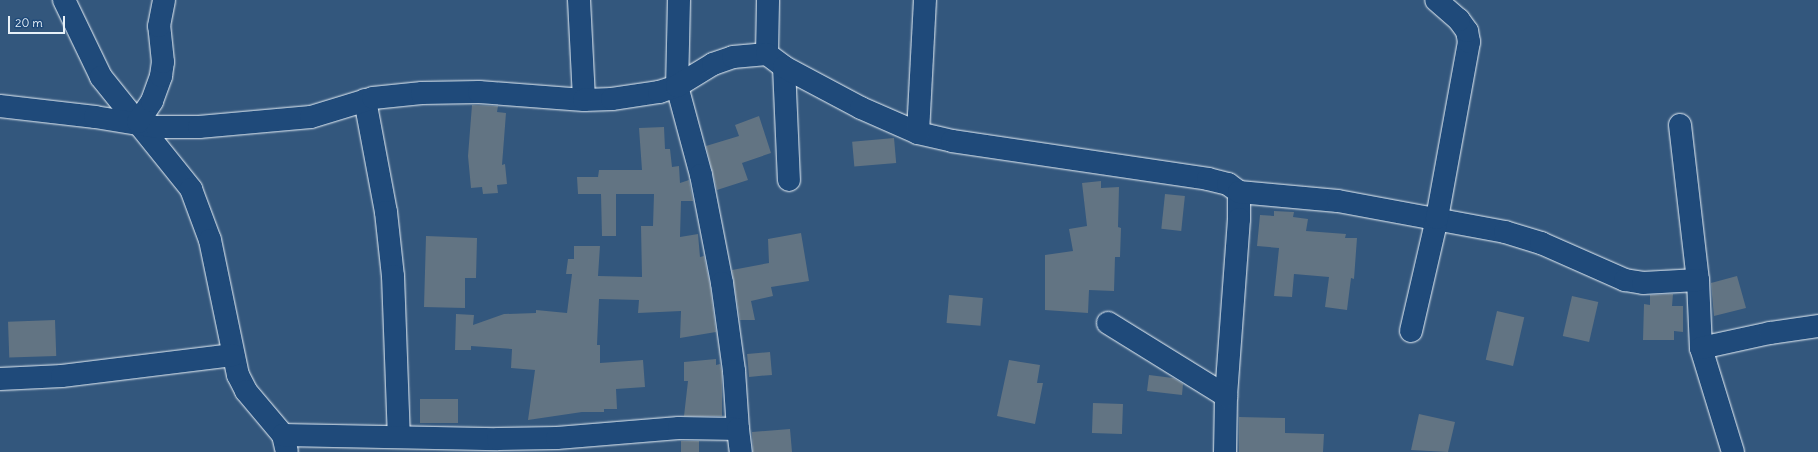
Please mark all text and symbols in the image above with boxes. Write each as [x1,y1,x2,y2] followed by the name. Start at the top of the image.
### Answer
[10,8,67,34] scale bar
[15,15,43,30] text: 20 m

